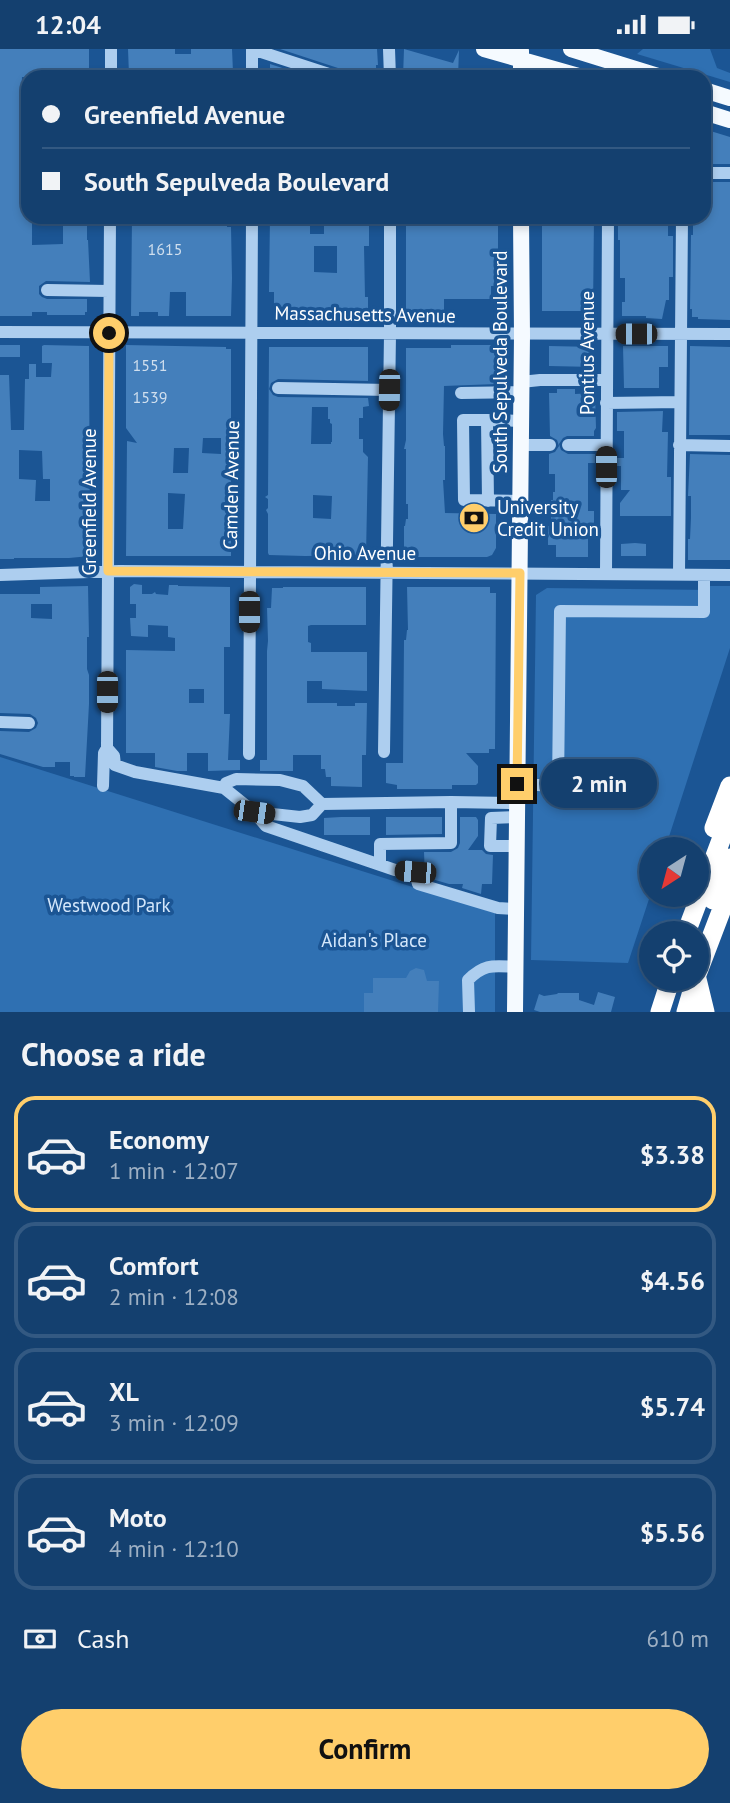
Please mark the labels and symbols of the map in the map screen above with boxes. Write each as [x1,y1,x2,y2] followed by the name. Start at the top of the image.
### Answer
[148,239,182,259] house number: 1615
[488,250,512,474] street label: South Sepulveda Boulevard
[575,291,599,415] street label: Pontius Avenue
[274,300,456,328] street label: Massachusetts Avenue
[93,317,125,349] route start
[616,324,658,345] car
[133,355,167,375] house number: 1551
[379,369,400,411] car
[133,387,167,407] house number: 1539
[218,420,244,550] street label: Camden Avenue
[77,428,101,576] street label: Greenfield Avenue
[596,446,617,488] car
[497,495,599,541] place label: University Credit Union
[457,501,491,535] bank icon: University Credit Union
[314,541,416,565] street label: Ohio Avenue
[239,591,260,633] car
[97,671,118,713] car
[542,759,657,809] callout: 2 min
[501,768,533,800] route end
[232,799,277,825] car
[639,837,709,907] north arrow
[394,860,437,884] car
[47,893,171,917] park label: Westwood Park
[321,928,427,952] park label: Aidan's Place

